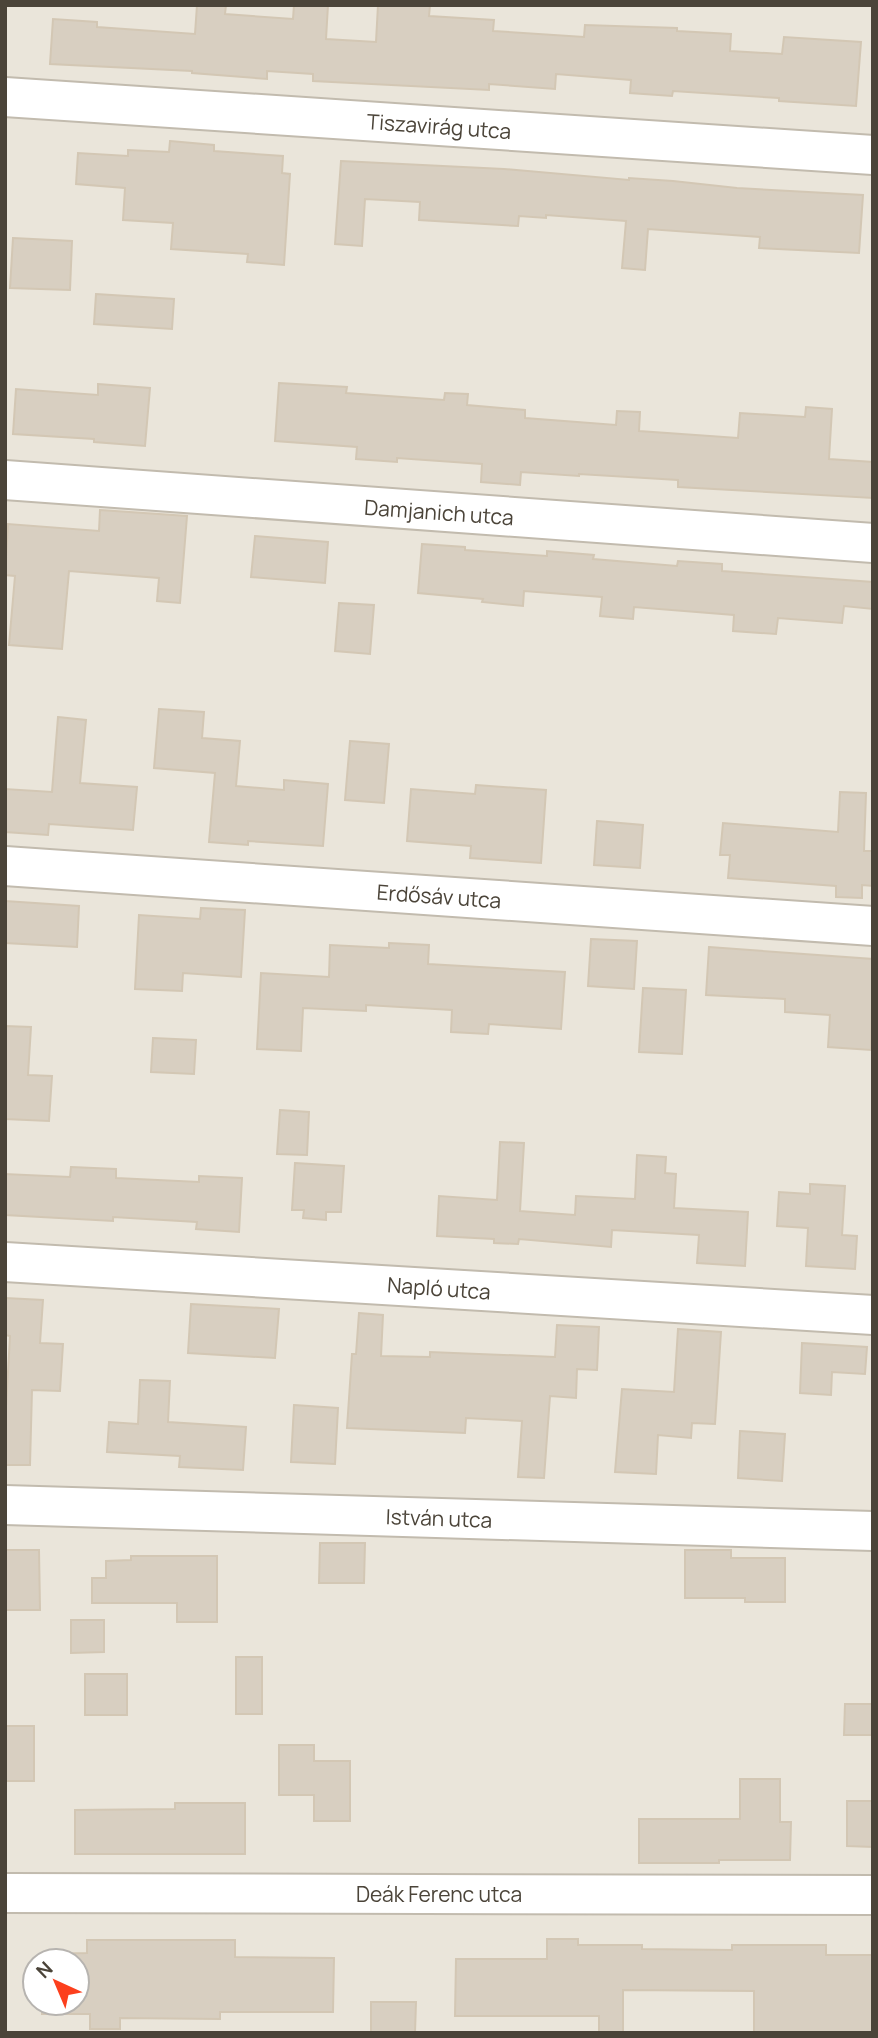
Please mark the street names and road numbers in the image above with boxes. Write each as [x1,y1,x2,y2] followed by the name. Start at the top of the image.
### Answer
[366,107,512,145] street label: Tiszavirág utca
[363,493,515,531] street label: Damjanich utca
[376,878,502,914] street label: Erdősáv utca
[386,1270,492,1306] street label: Napló utca
[385,1502,493,1534] street label: István utca
[356,1880,522,1908] street label: Deák Ferenc utca

